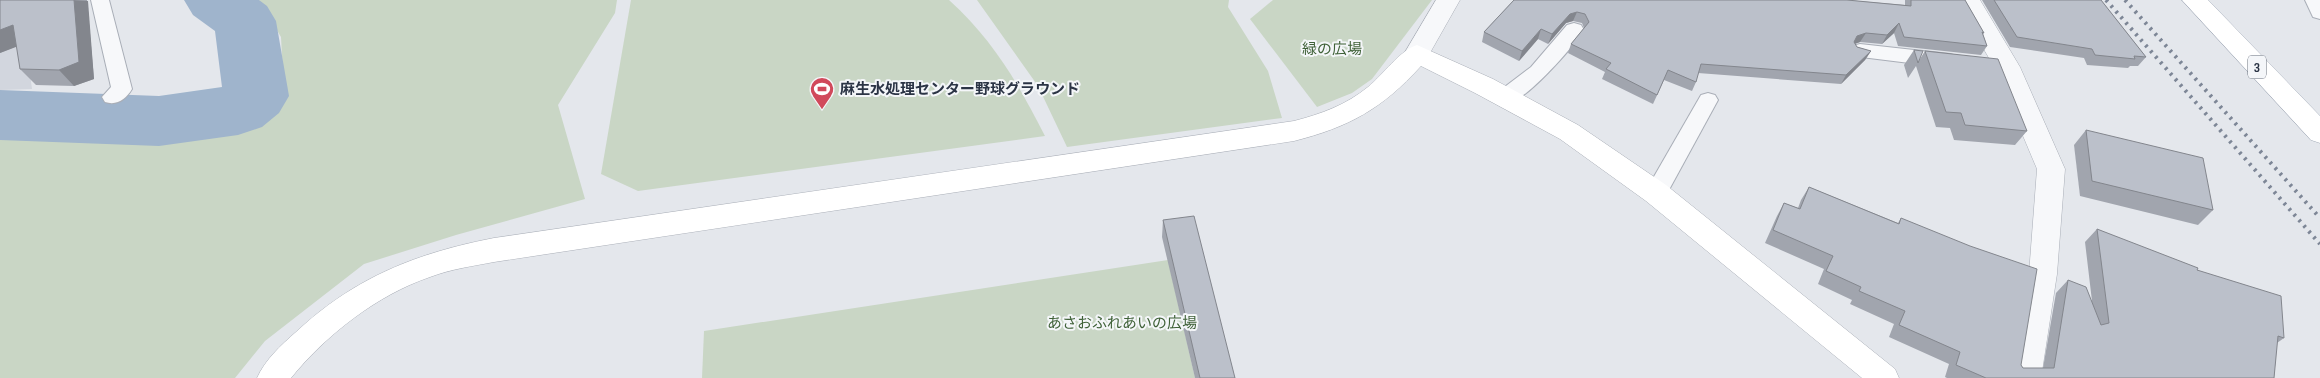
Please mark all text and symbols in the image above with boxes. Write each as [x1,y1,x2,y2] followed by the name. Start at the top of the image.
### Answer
[1302,40,1362,59] park label: 緑の広場
[2248,56,2266,78] road number: 3
[809,76,835,110] sports icon: 麻生水処理センター野球グラウンド
[840,80,1080,99] place label: 麻生水処理センター野球グラウンド
[1047,314,1197,333] park label: あさおふれあいの広場

